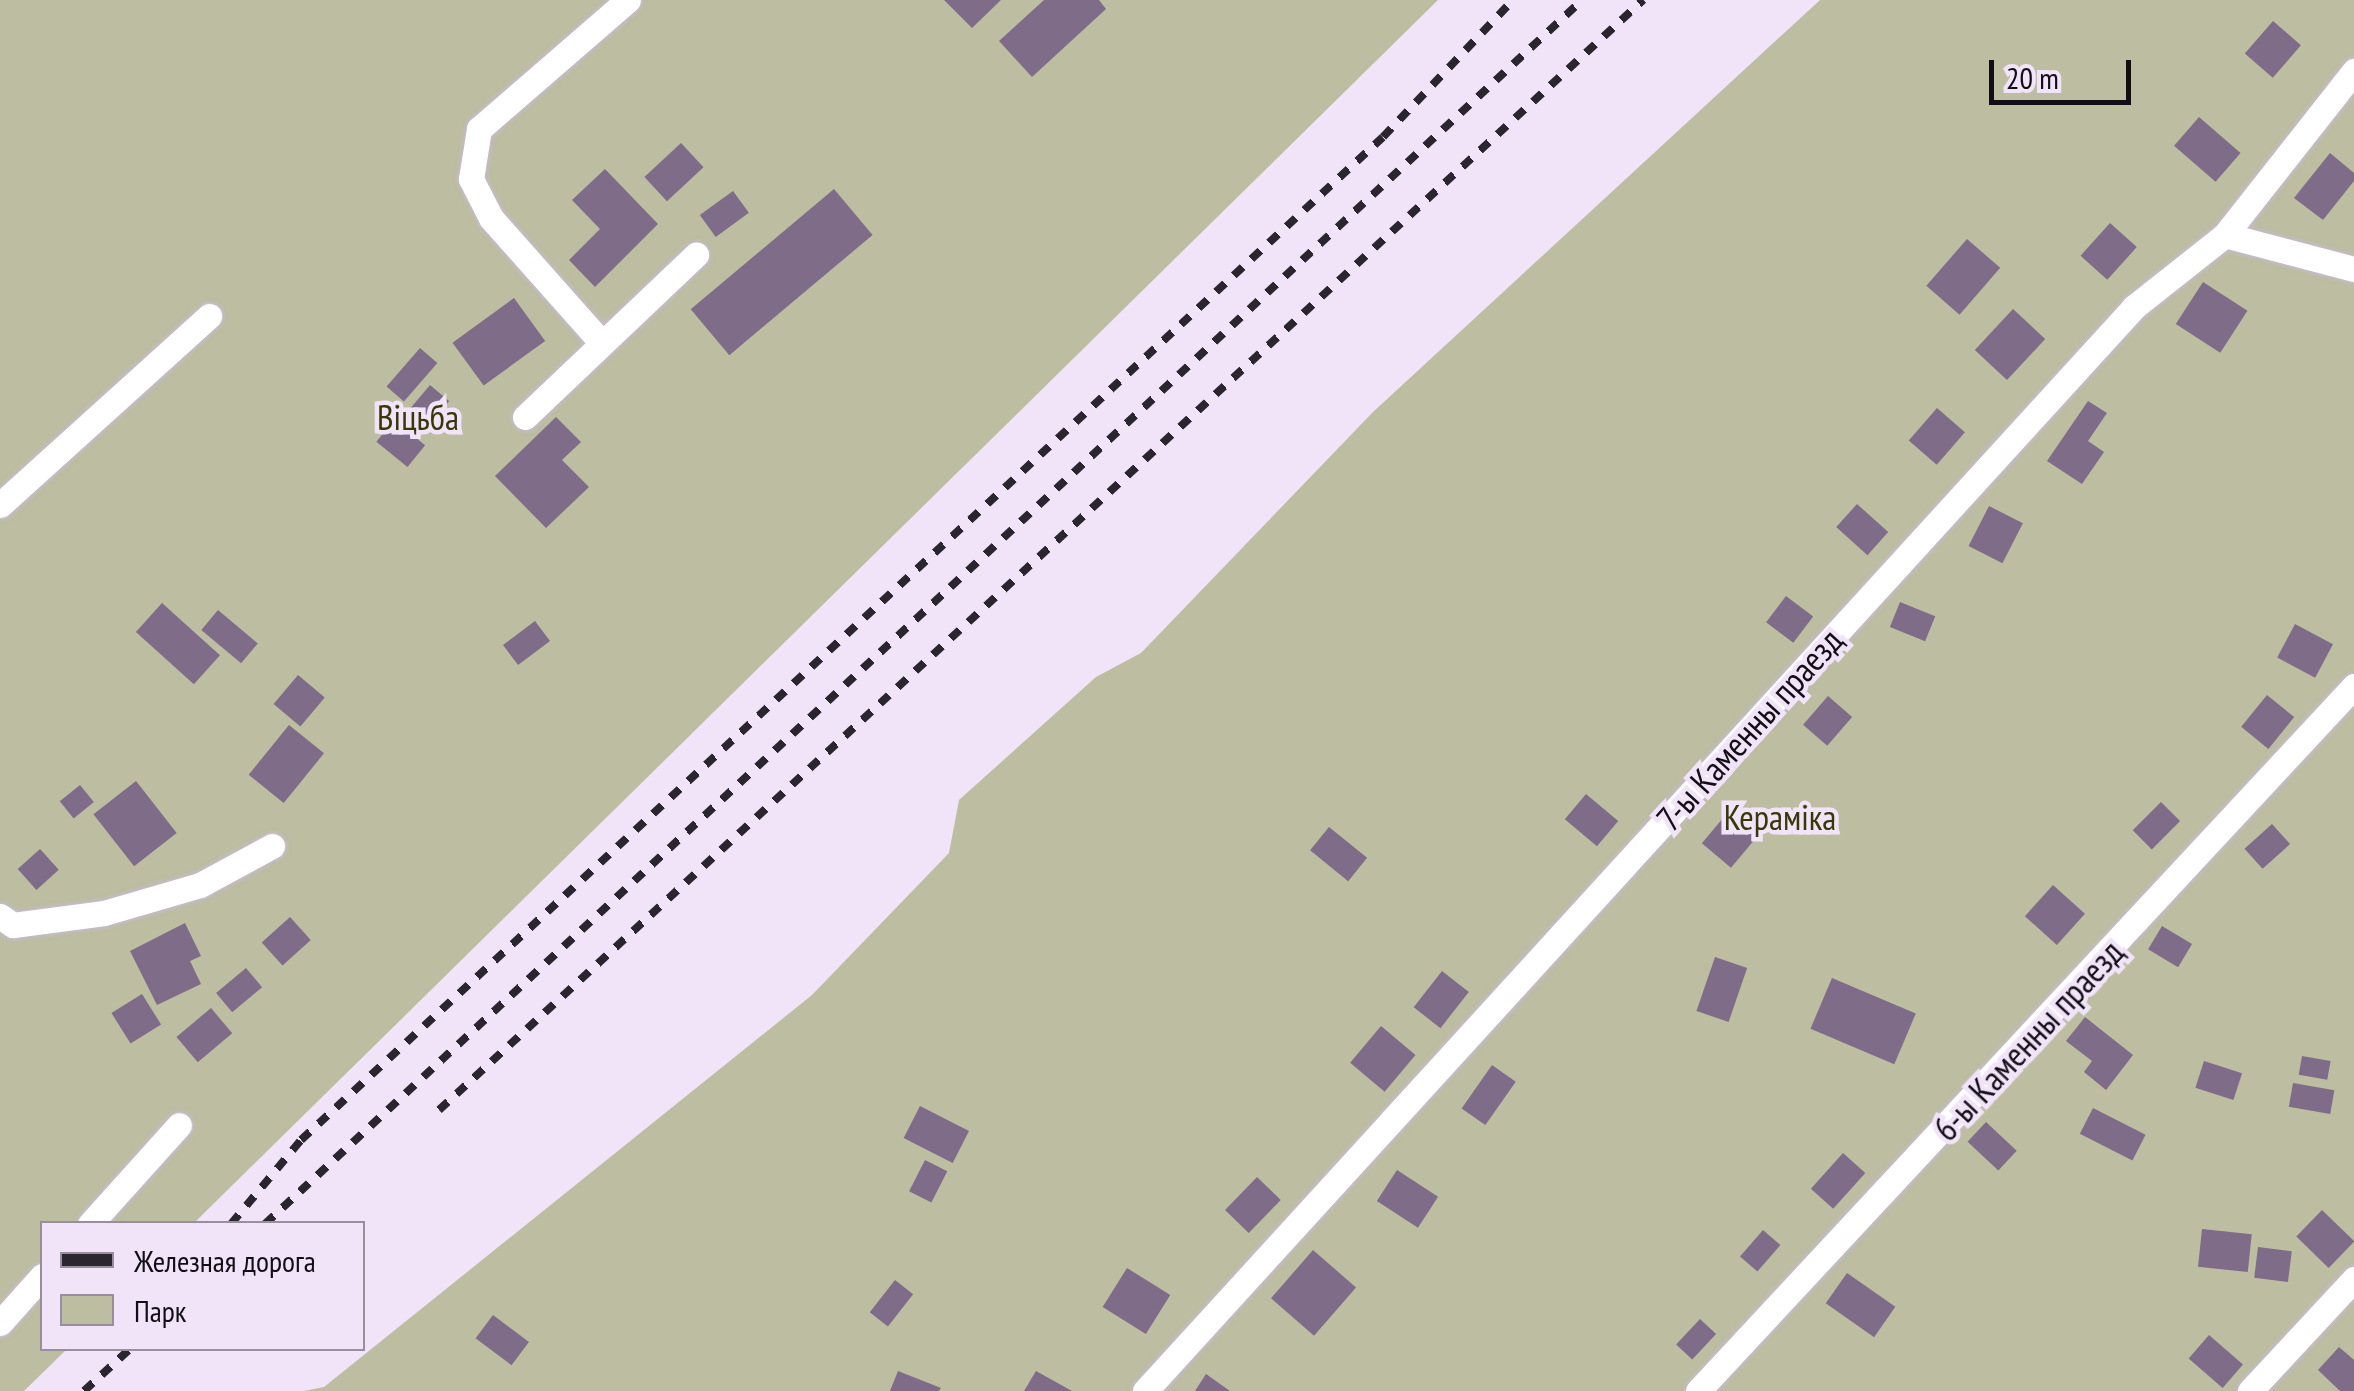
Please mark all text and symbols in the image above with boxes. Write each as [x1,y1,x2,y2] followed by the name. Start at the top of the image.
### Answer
[1994,40,2136,102] scale bar
[2006,58,2059,97] text: 20 m
[377,396,459,438] park label: Віцьба
[1647,619,1851,839] street label: 7-ы Каменны праезд
[1724,796,1836,838] park label: Кераміка
[1924,931,2132,1149] street label: 6-ы Каменны праезд
[40,1221,365,1351] legend
[134,1241,316,1280] text: Железная дорога
[134,1291,186,1330] text: Парк

